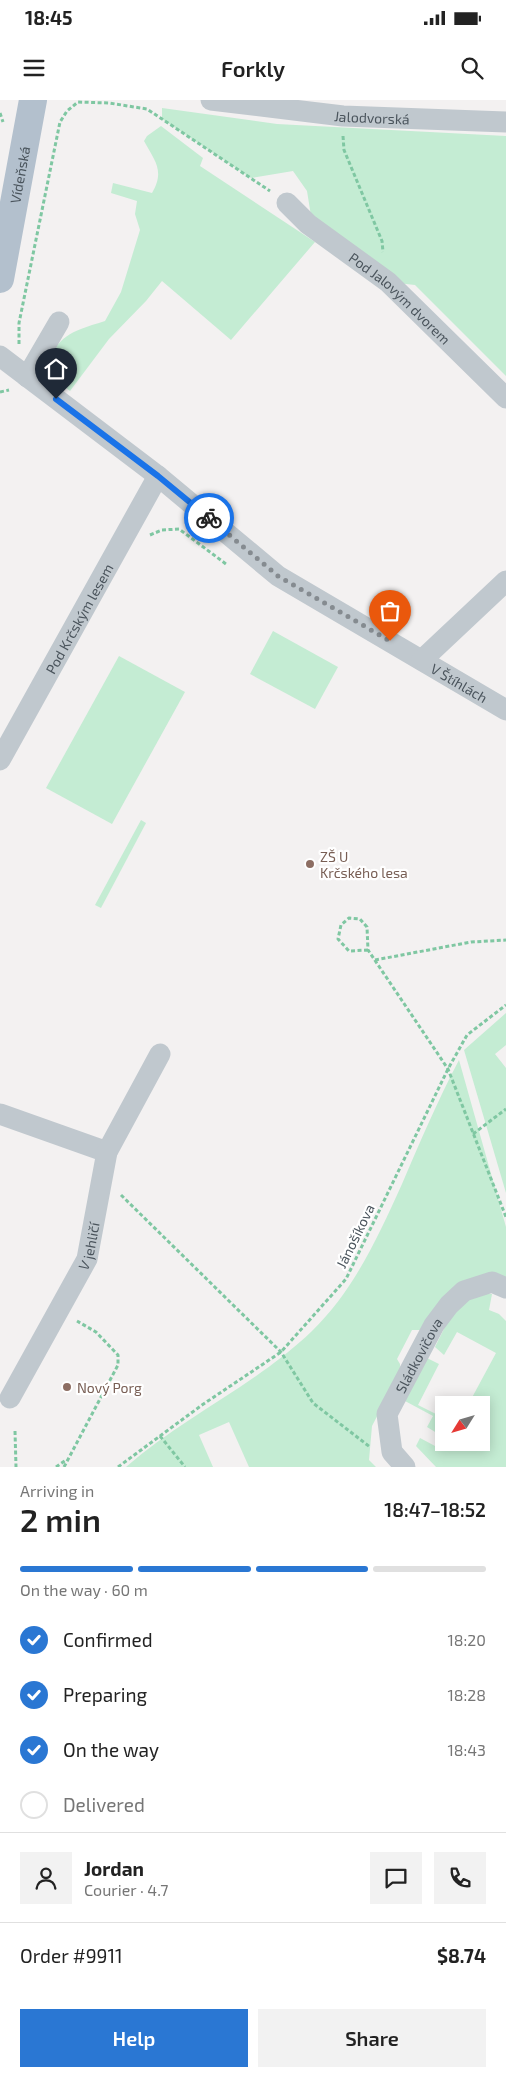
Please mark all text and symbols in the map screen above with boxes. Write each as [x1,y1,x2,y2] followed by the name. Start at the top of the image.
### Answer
[25,6,73,29] text: 18:45
[20,54,48,82] icon: menu
[458,54,486,82] icon: search
[221,55,285,81] text: Forkly
[333,107,410,127] street label: Jalodvorská
[6,145,33,205] street label: Vídeňská
[346,248,454,347] street label: Pod Jalovým dvorem
[35,348,77,399] pin
[42,355,70,383] icon: home
[184,493,234,543] courier
[195,504,223,532] icon: bike
[41,560,116,677] street label: Pod Krčským lesem
[369,590,411,641] pin
[376,597,404,625] icon: bag
[428,659,491,706] street label: V Štíhlách
[320,848,408,881] place label: ZŠ U Krčského lesa
[304,858,316,870] marker: ZŠ U Krčského lesa
[332,1201,378,1271] street label: Jánošíkova
[74,1220,102,1273] street label: V jehličí
[391,1314,445,1396] street label: Sládkovičova
[77,1379,142,1396] place label: Nový Porg
[61,1381,73,1393] marker: Nový Porg
[435,1396,490,1451] north arrow
[435,1396,490,1451] map controls
[20,1481,94,1500] text: Arriving in
[384,1498,486,1521] text: 18:47–18:52
[20,1500,101,1538] text: 2 min
[20,1580,148,1599] text: On the way · 60 m
[20,1626,48,1654] icon: check
[63,1628,153,1651] text: Confirmed
[448,1630,486,1649] text: 18:20
[20,1681,48,1709] icon: check
[63,1683,147,1706] text: Preparing
[447,1685,486,1704] text: 18:28
[20,1736,48,1764] icon: check
[63,1738,159,1761] text: On the way
[447,1740,486,1759] text: 18:43
[63,1793,145,1816] text: Delivered
[20,1852,72,1904] button: person
[370,1852,422,1904] button: chat
[434,1852,486,1904] button: phone
[84,1857,144,1880] text: Jordan
[84,1880,168,1899] text: Courier · 4.7
[20,1944,123,1967] text: Order #9911
[437,1944,486,1967] text: $8.74
[20,2009,248,2067] button: Help
[258,2009,486,2067] button: Share

